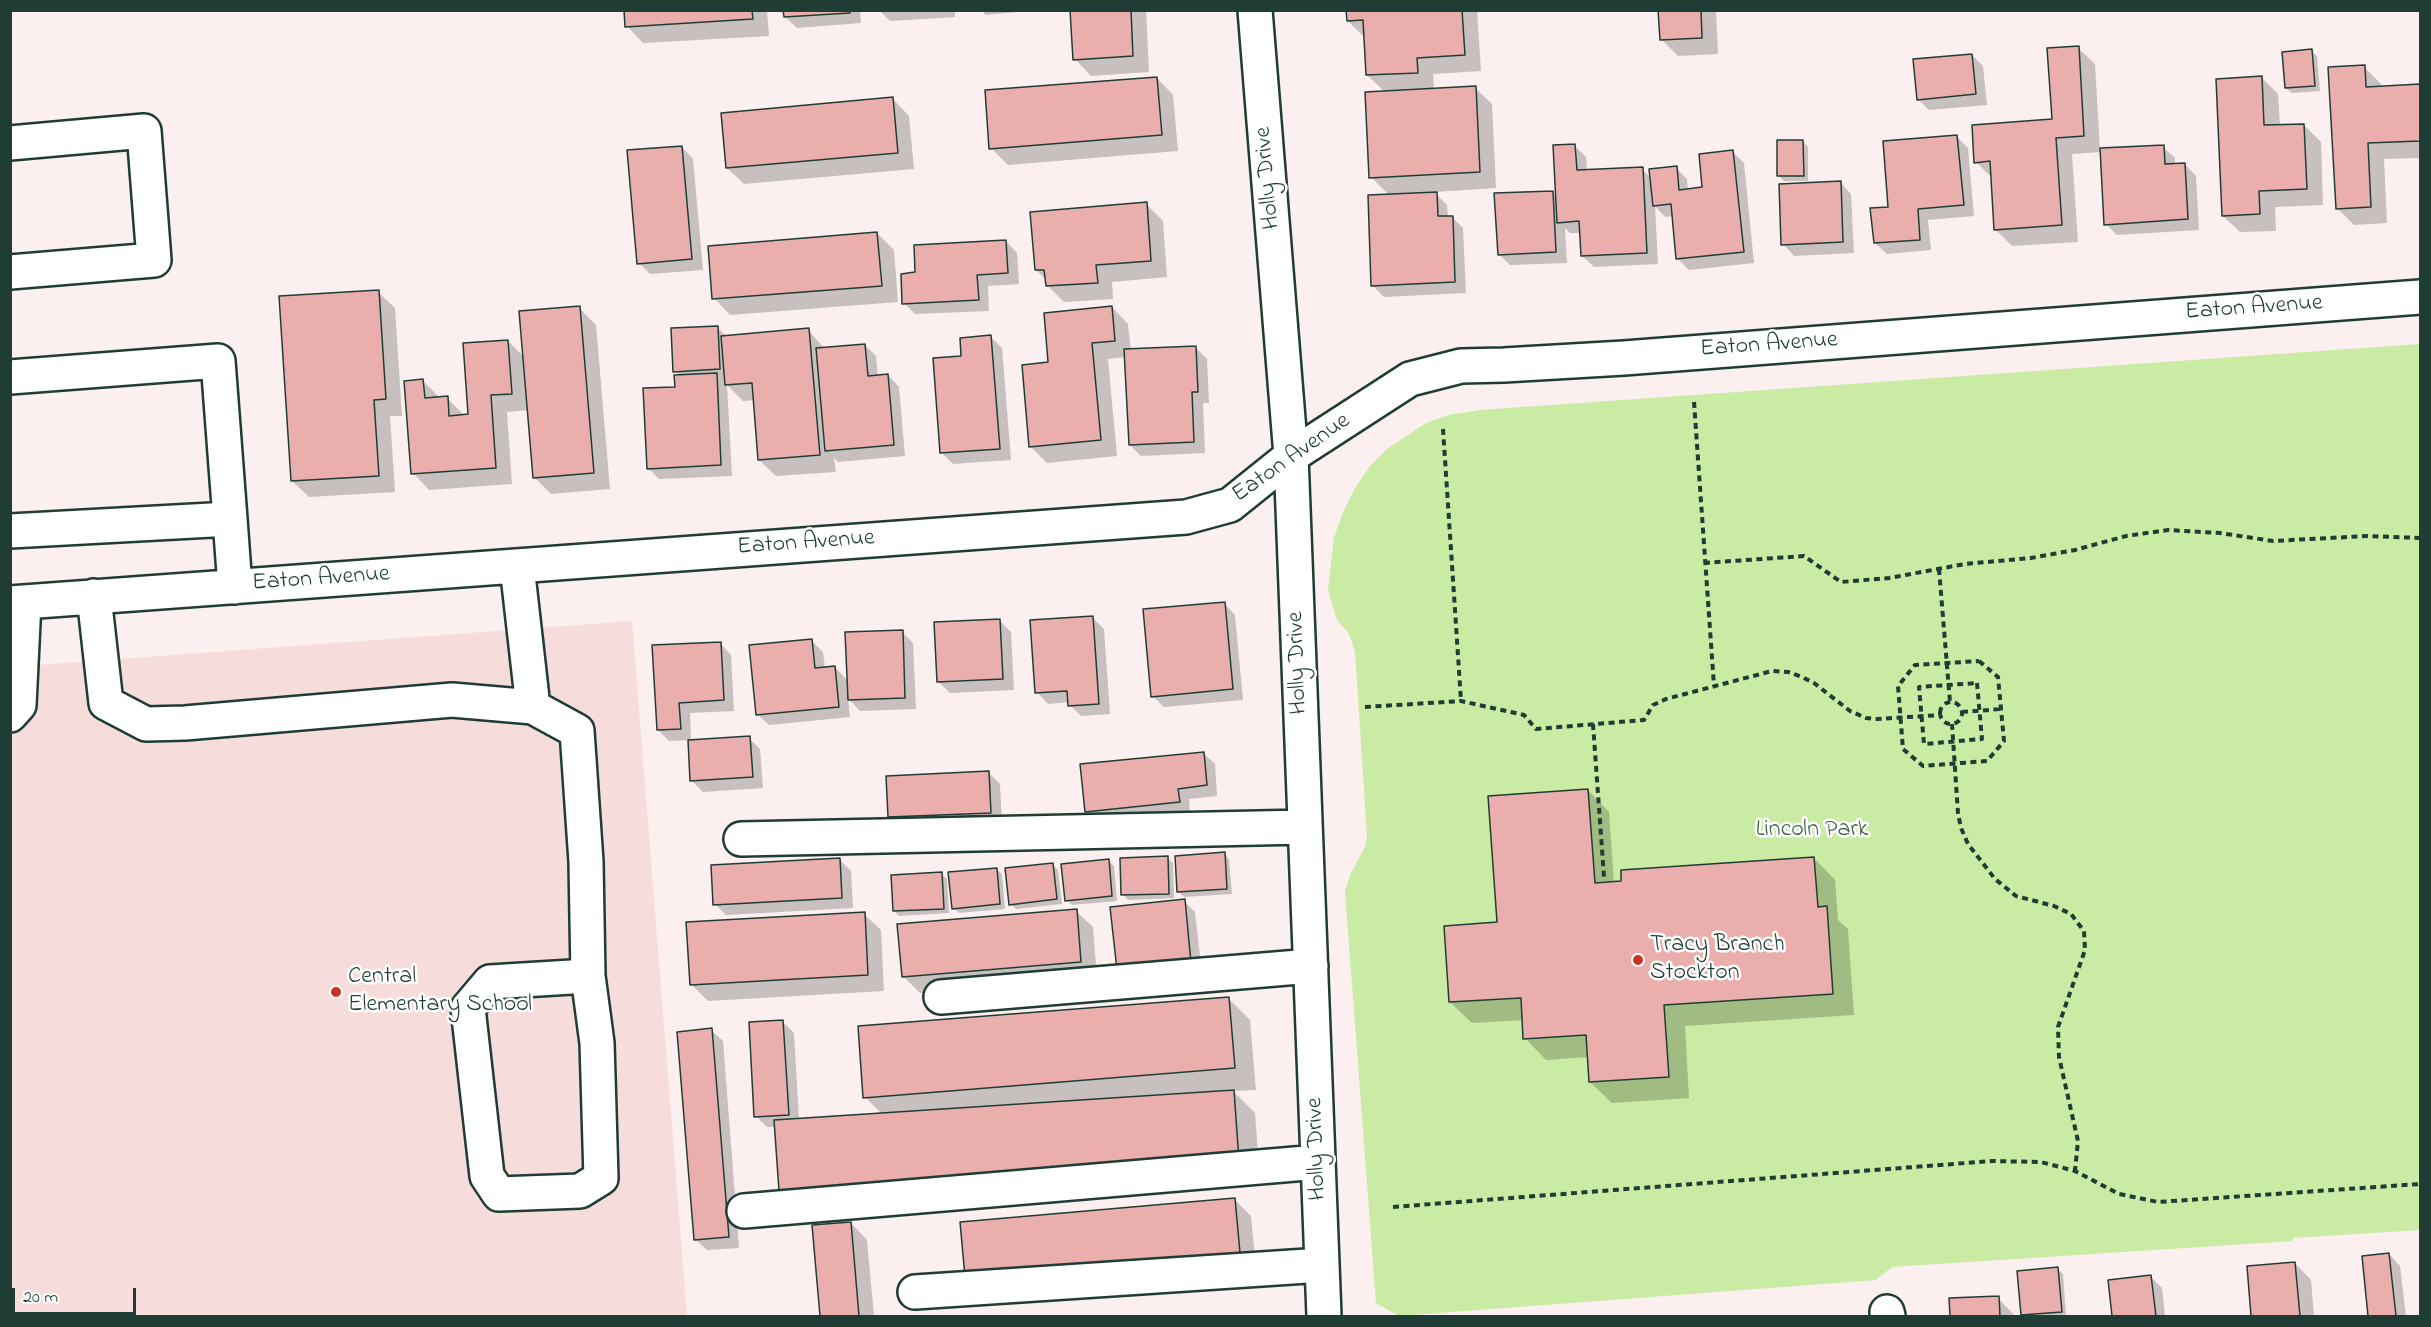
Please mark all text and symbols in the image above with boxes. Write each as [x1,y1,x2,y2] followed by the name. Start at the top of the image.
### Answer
[1250,125,1288,231] street label: Holly Drive
[2184,290,2324,328] street label: Eaton Avenue
[1699,327,1839,365] street label: Eaton Avenue
[1227,408,1357,510] street label: Eaton Avenue
[736,525,876,563] street label: Eaton Avenue
[251,561,391,599] street label: Eaton Avenue
[1283,611,1315,715] street label: Holly Drive
[1756,817,1868,845] park label: Lincoln Park
[1650,932,1785,988] place label: Tracy Branch Stockton
[1631,953,1645,967] marker: Tracy Branch Stockton
[348,964,532,1020] place label: Central Elementary School
[329,985,343,999] marker: Central Elementary School
[1302,1097,1334,1201] street label: Holly Drive
[15,1276,140,1314] scale bar
[23,1285,58,1311] text: 20 m

